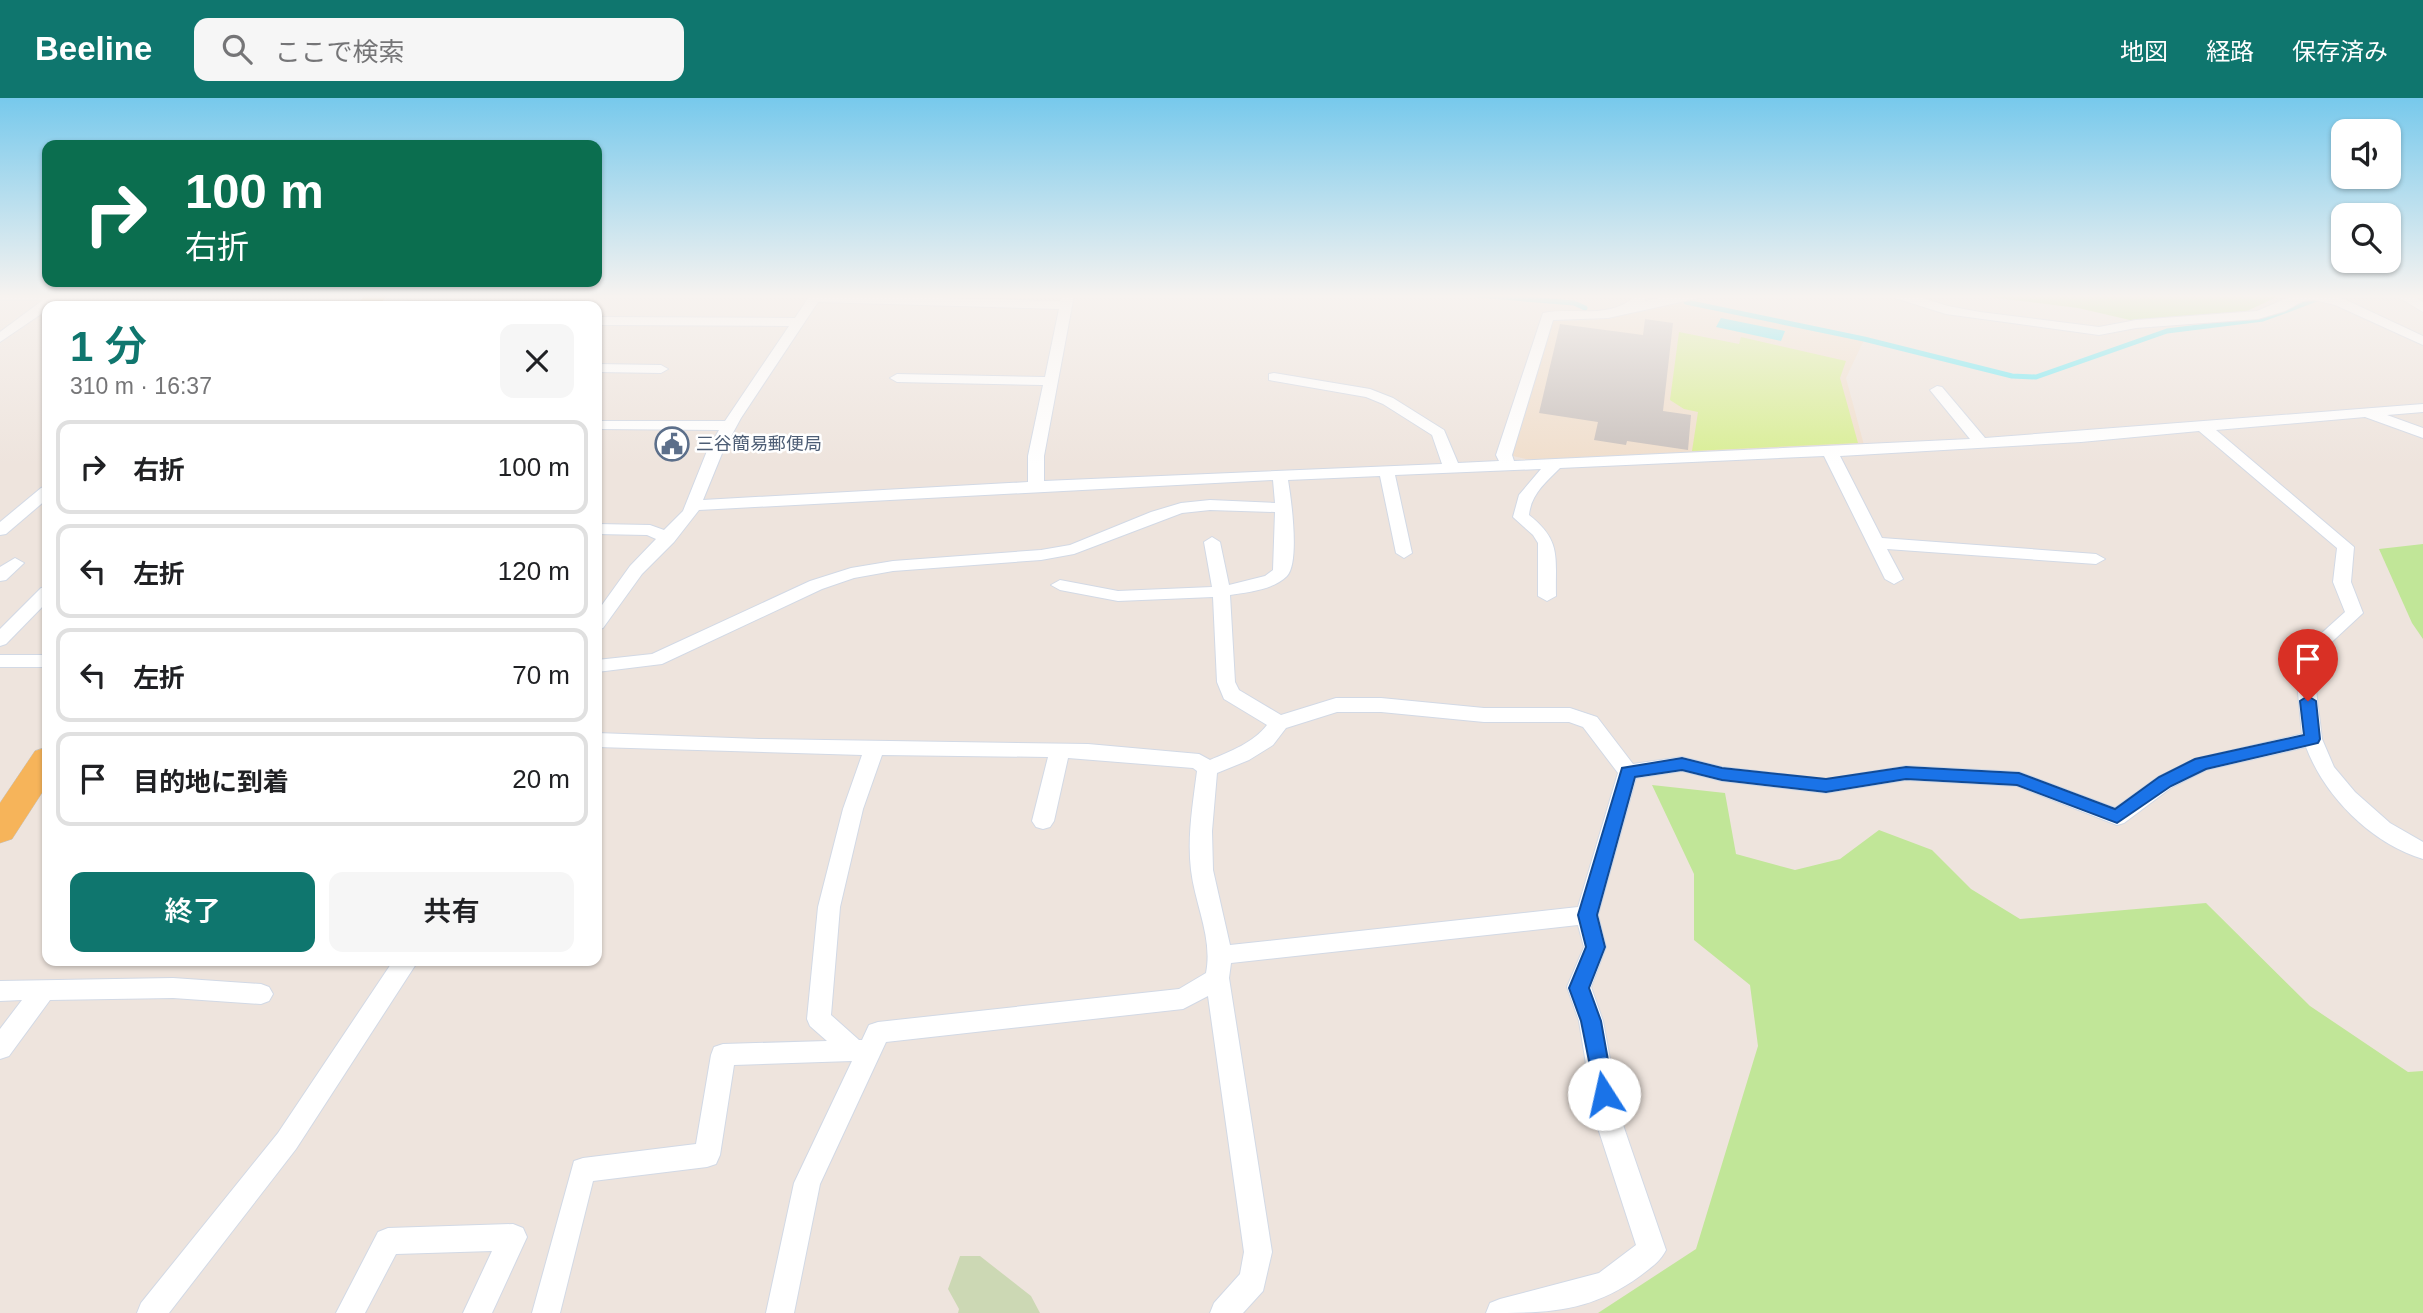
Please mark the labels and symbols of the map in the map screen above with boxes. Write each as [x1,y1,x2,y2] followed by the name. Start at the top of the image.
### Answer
[653,425,691,463] public building icon: 三谷簡易郵便局
[696,434,822,454] place label: 三谷簡易郵便局
[2278,629,2338,701] pin
[1567,1057,1641,1131] position arrow

